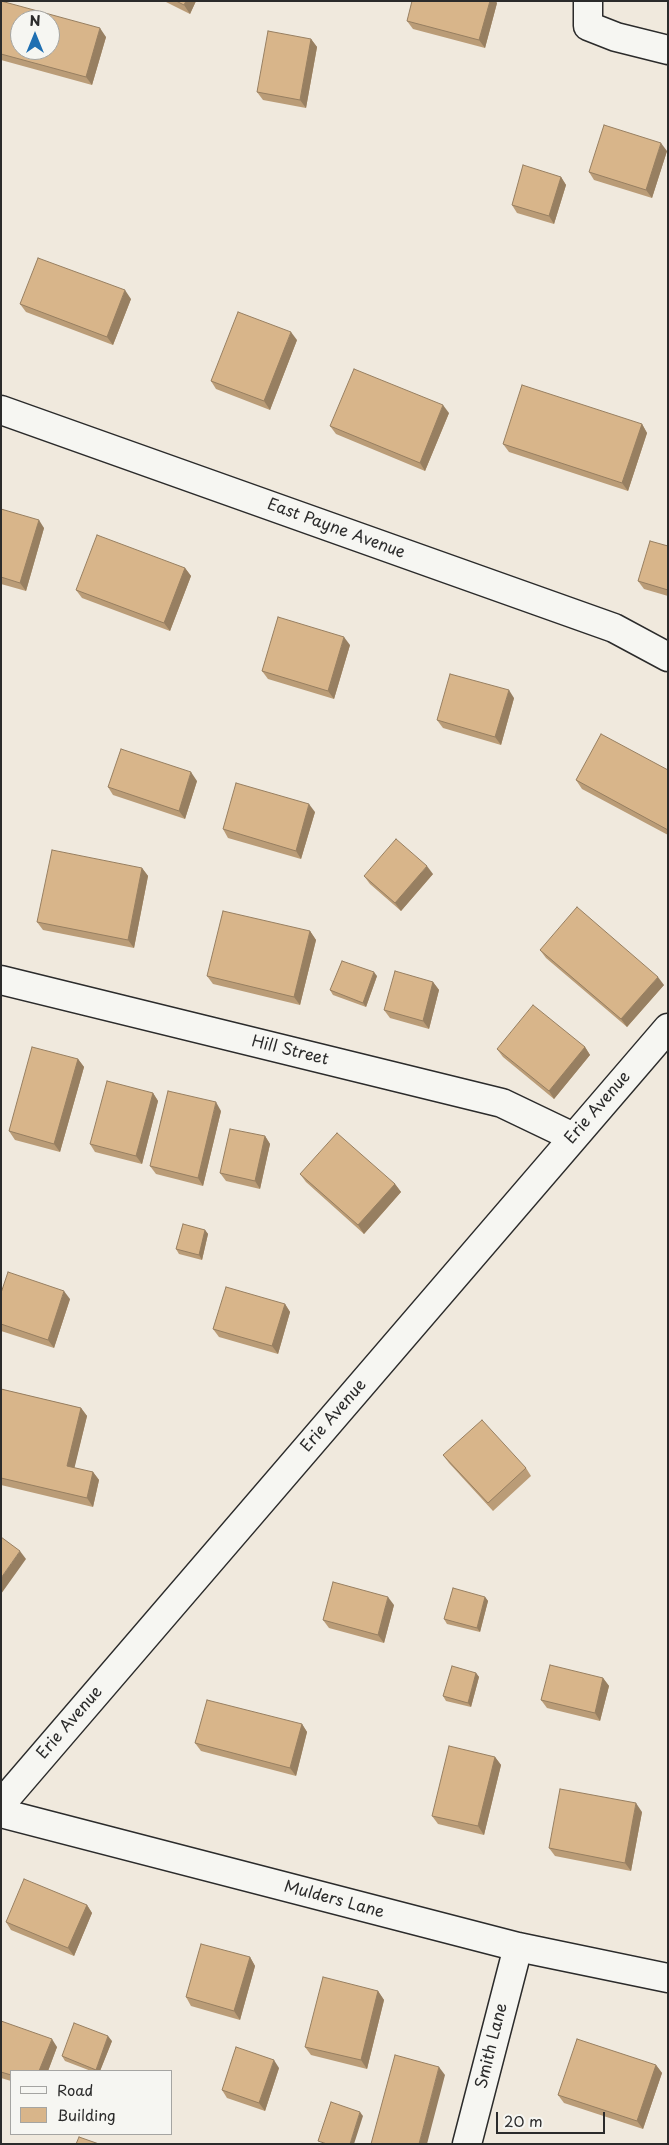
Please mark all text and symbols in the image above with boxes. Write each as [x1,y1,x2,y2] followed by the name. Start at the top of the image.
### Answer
[10,10,60,60] north arrow
[29,10,41,31] text: N
[265,495,407,563] street label: East Payne Avenue
[249,1032,331,1070] street label: Hill Street
[561,1068,635,1148] street label: Erie Avenue
[297,1376,371,1456] street label: Erie Avenue
[33,1683,107,1763] street label: Erie Avenue
[282,1877,386,1923] street label: Mulders Lane
[472,2001,512,2091] street label: Smith Lane
[10,2070,172,2135] legend
[57,2078,93,2101] text: Road
[499,2102,608,2134] scale bar
[57,2103,116,2126] text: Building
[504,2109,543,2132] text: 20 m

